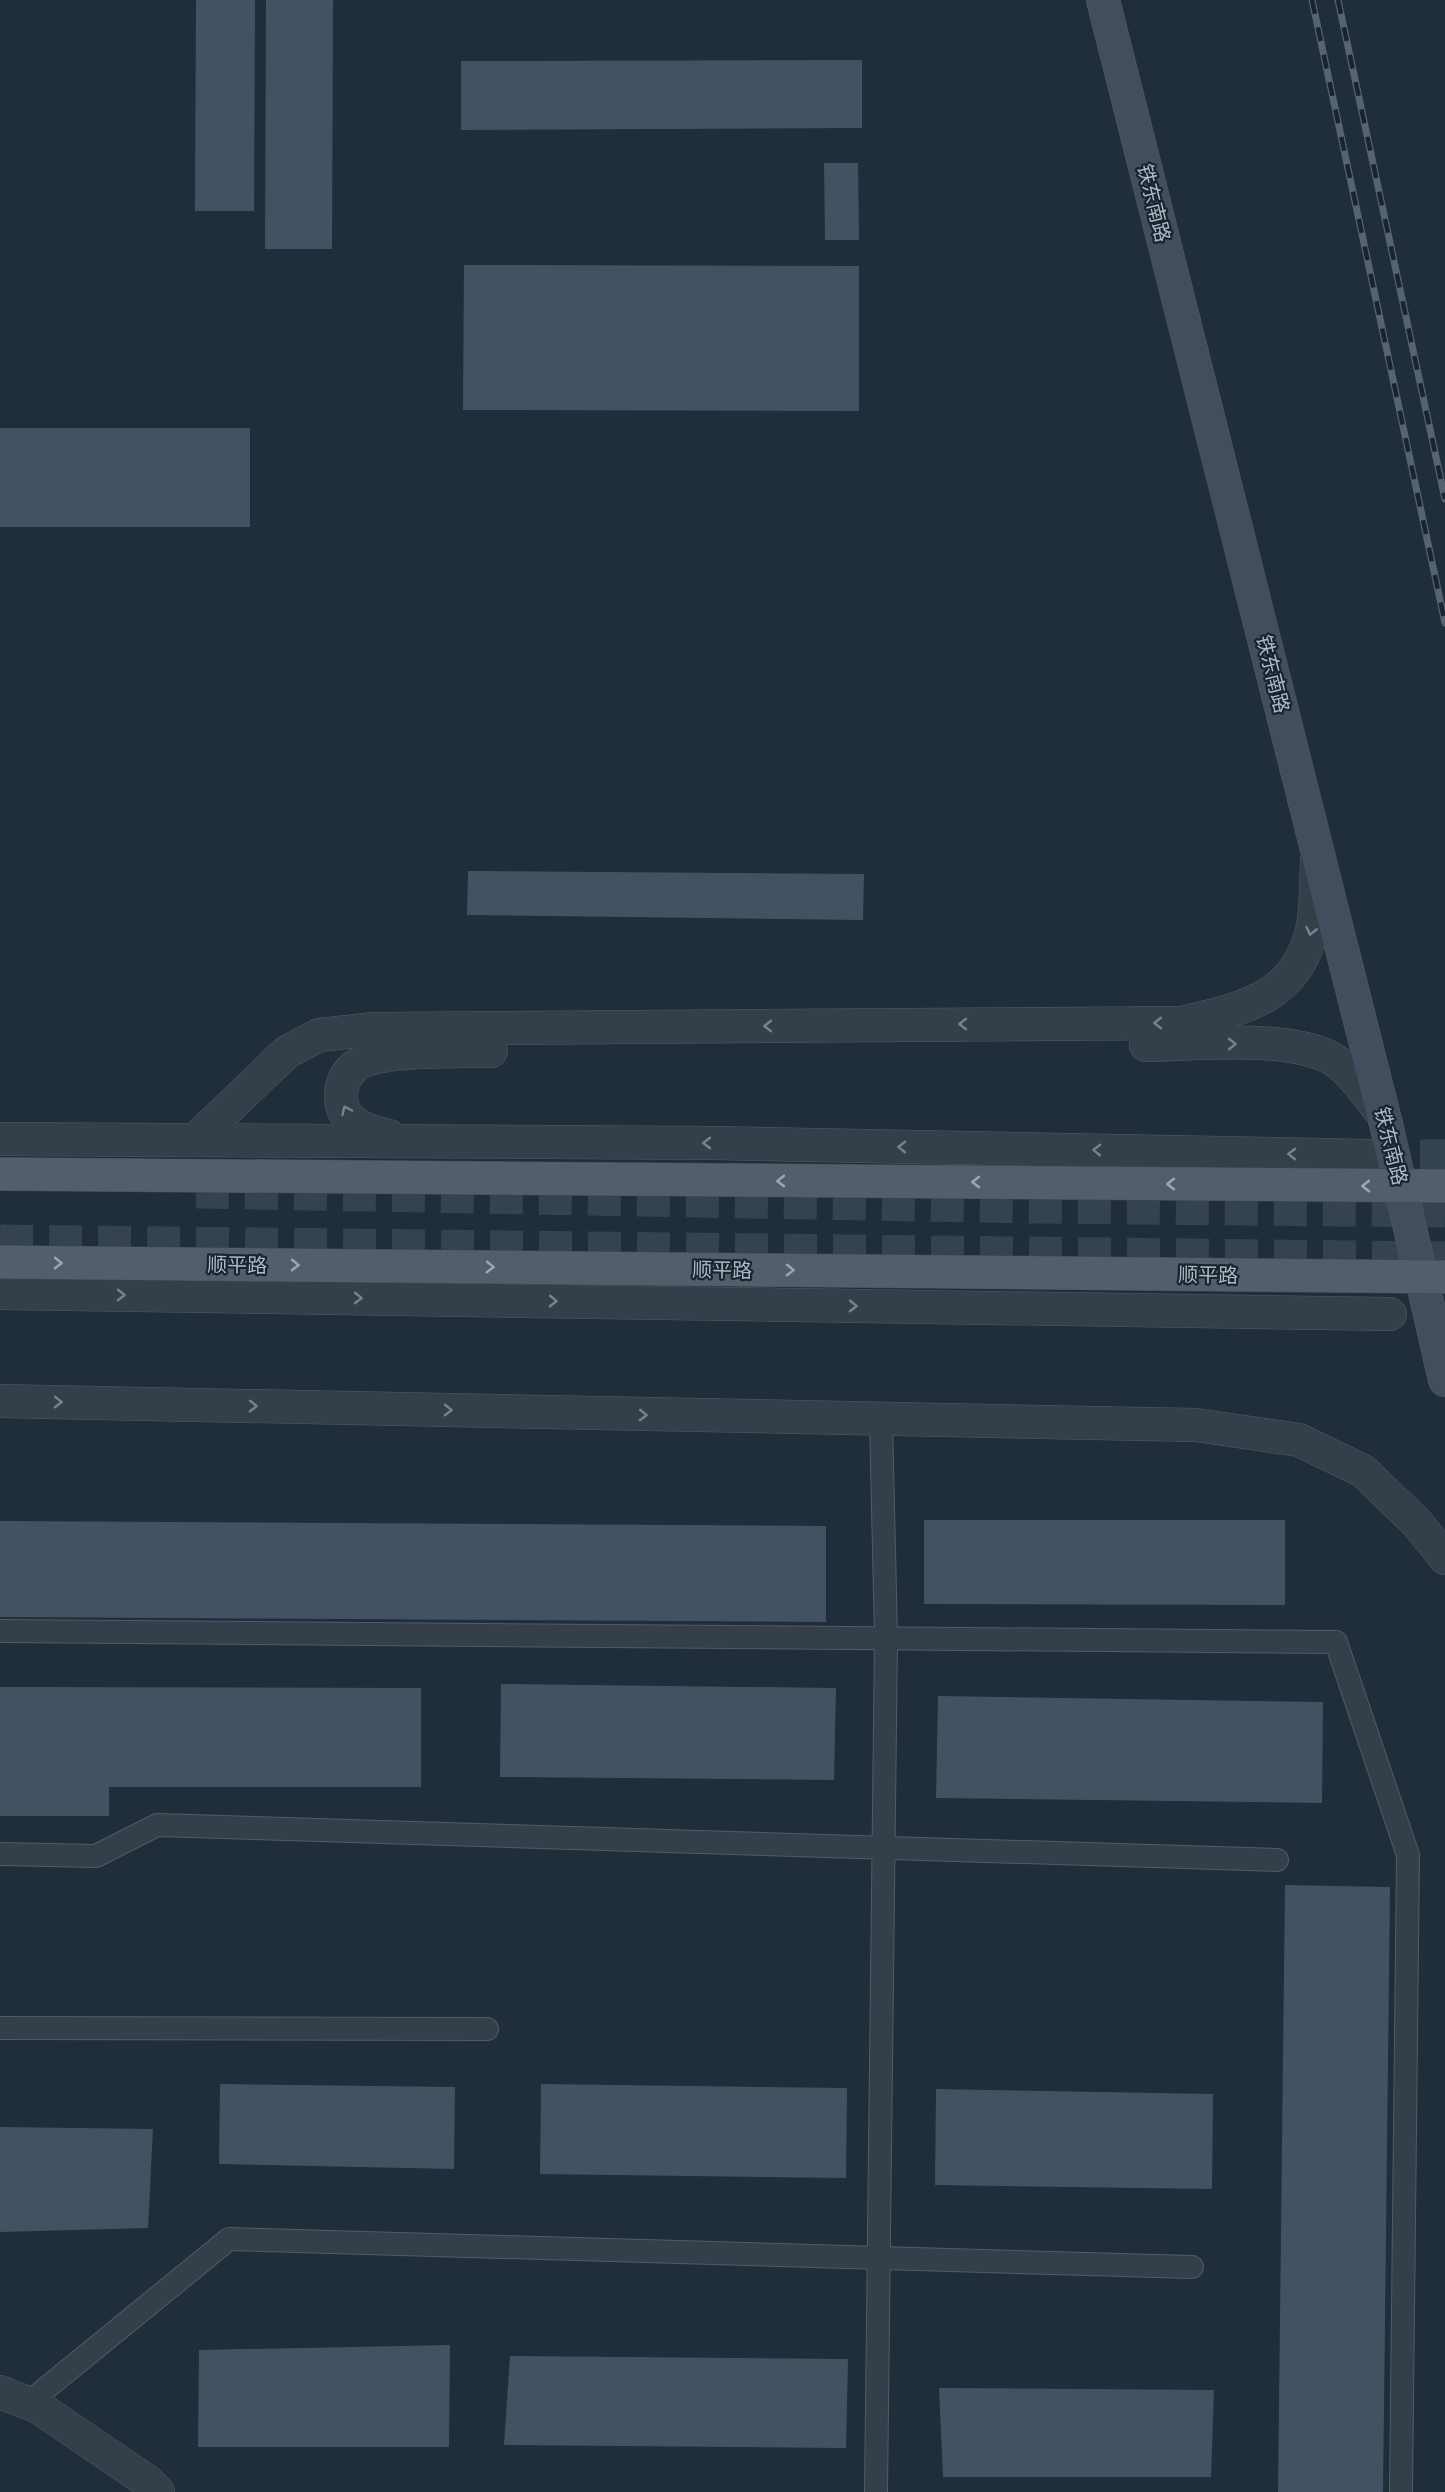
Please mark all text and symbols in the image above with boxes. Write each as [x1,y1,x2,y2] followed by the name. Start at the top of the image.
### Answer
[1133,161,1175,245] street label: 铁东南路
[1252,632,1294,716] street label: 铁东南路
[1305,926,1318,936] one-way arrow
[1153,1017,1162,1029] one-way arrow
[958,1018,967,1030] one-way arrow
[763,1020,772,1032] one-way arrow
[1228,1038,1237,1050] one-way arrow
[1370,1104,1412,1188] street label: 铁东南路
[341,1105,353,1116] one-way arrow
[702,1137,711,1149] one-way arrow
[897,1140,906,1153] one-way arrow
[1092,1144,1101,1156] one-way arrow
[1287,1148,1296,1160] one-way arrow
[776,1174,785,1187] one-way arrow
[971,1176,980,1188] one-way arrow
[1166,1178,1175,1190] one-way arrow
[1361,1179,1370,1192] one-way arrow
[207,1252,267,1278] street label: 顺平路
[54,1257,63,1269] one-way arrow
[692,1257,752,1283] street label: 顺平路
[291,1259,300,1271] one-way arrow
[486,1261,495,1273] one-way arrow
[1178,1262,1238,1288] street label: 顺平路
[786,1264,795,1276] one-way arrow
[117,1289,126,1301] one-way arrow
[354,1292,363,1304] one-way arrow
[549,1295,558,1307] one-way arrow
[849,1300,858,1312] one-way arrow
[54,1396,63,1408] one-way arrow
[249,1400,258,1412] one-way arrow
[444,1404,453,1417] one-way arrow
[639,1408,648,1421] one-way arrow

